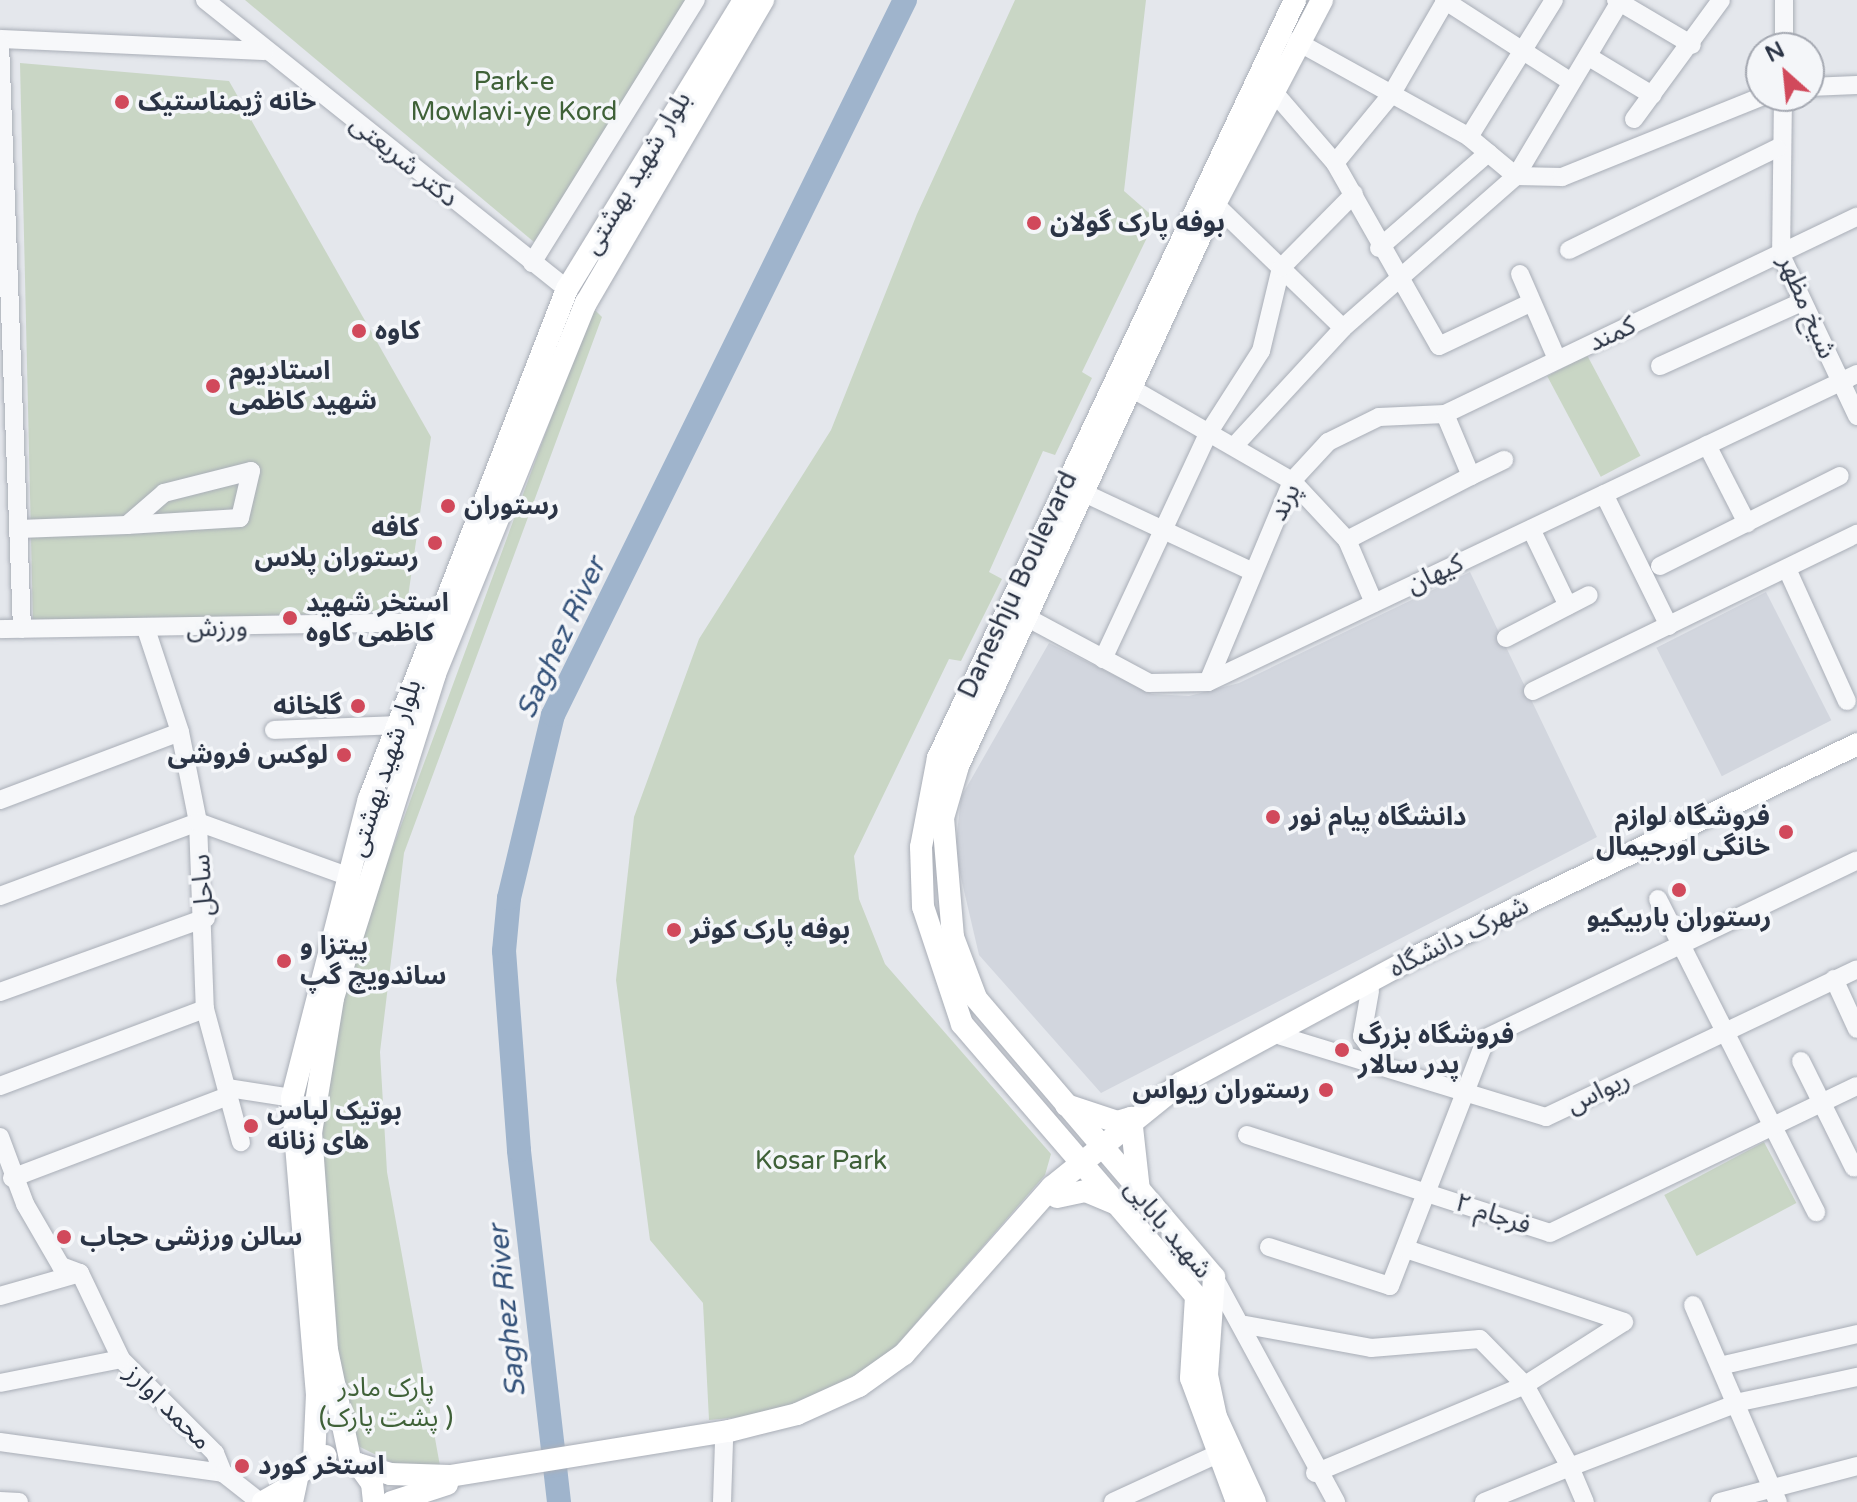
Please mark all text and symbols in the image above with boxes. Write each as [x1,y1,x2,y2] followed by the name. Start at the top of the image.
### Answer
[1745,32,1825,112] north arrow
[1761,37,1789,68] text: N
[411,66,617,128] park label: Park-e Mowlavi-ye Kord
[138,86,316,118] place label: خانه ژیمناستیک
[576,86,698,260] street label: بلوار شهید بهشتی
[113,93,131,111] marker: خانه ژیمناستیک
[344,108,464,214] street label: دکتر شریعتی
[1050,207,1225,239] place label: بوفه پارک گولان
[1025,214,1043,232] marker: بوفه پارک گولان
[1771,251,1843,363] street label: شیخ مظهر
[1583,310,1641,358] street label: کمند
[375,315,420,347] place label: کاوه
[350,322,368,340] marker: کاوه
[229,355,377,416] place label: استادیوم شهید کاظمی
[204,377,222,395] marker: استادیوم شهید کاظمی
[952,467,1084,703] street label: Daneshju Boulevard
[1262,478,1308,526] street label: پرند
[464,490,559,522] place label: رستوران
[439,497,457,515] marker: رستوران
[254,512,419,574] place label: کافه رستوران پلاس
[426,534,444,552] marker: کافه رستوران پلاس
[1402,547,1468,601] street label: کیهان
[509,553,613,723] water label: Saghez River
[306,587,449,648] place label: استخر شهید کاظمی کاوه
[281,609,299,627] marker: استخر شهید کاظمی کاوه
[186,612,248,644] street label: ورزش
[342,675,428,861] street label: بلوار شهید بهشتی
[273,690,342,722] place label: گلخانه
[349,697,367,715] marker: گلخانه
[167,739,328,771] place label: لوکس فروشی
[335,746,353,764] marker: لوکس فروشی
[1289,801,1467,833] place label: دانشگاه پیام نور
[1596,801,1770,862] place label: فروشگاه لوازم خانگی اورجیمال
[1264,808,1282,826] marker: دانشگاه پیام نور
[1777,823,1795,841] marker: فروشگاه لوازم خانگی اورجیمال
[185,853,221,917] street label: ساحل
[1670,881,1688,899] marker: رستوران باربیکیو
[1384,890,1534,984] street label: شهرک دانشگاه
[1587,902,1771,934] place label: رستوران باربیکیو
[690,914,850,946] place label: بوفه پارک کوثر
[665,921,683,939] marker: بوفه پارک کوثر
[300,930,446,992] place label: پیتزا و ساندویچ گپ
[275,952,293,970] marker: پیتزا و ساندویچ گپ
[1358,1019,1514,1080] place label: فروشگاه بزرگ پدر سالار
[1333,1041,1351,1059] marker: فروشگاه بزرگ پدر سالار
[1561,1063,1635,1121] street label: ریواس
[1133,1074,1310,1106] place label: رستوران ریواس
[1317,1081,1335,1099] marker: رستوران ریواس
[267,1095,402,1156] place label: بوتیک لباس های زنانه
[242,1117,260,1135] marker: بوتیک لباس های زنانه
[755,1145,887,1177] park label: Kosar Park
[1118,1173,1218,1285] street label: شهید بابایی
[1451,1187,1535,1241] street label: فرجام ۲
[80,1221,302,1253] place label: سالن ورزشی حجاب
[481,1223,533,1399] water label: Saghez River
[55,1228,73,1246] marker: سالن ورزشی حجاب
[118,1357,218,1457] street label: محمد اوارز
[319,1372,453,1434] park label: پارک مادر (پشت پارک )
[258,1450,385,1482] place label: استخر کورد
[233,1457,251,1475] marker: استخر کورد

